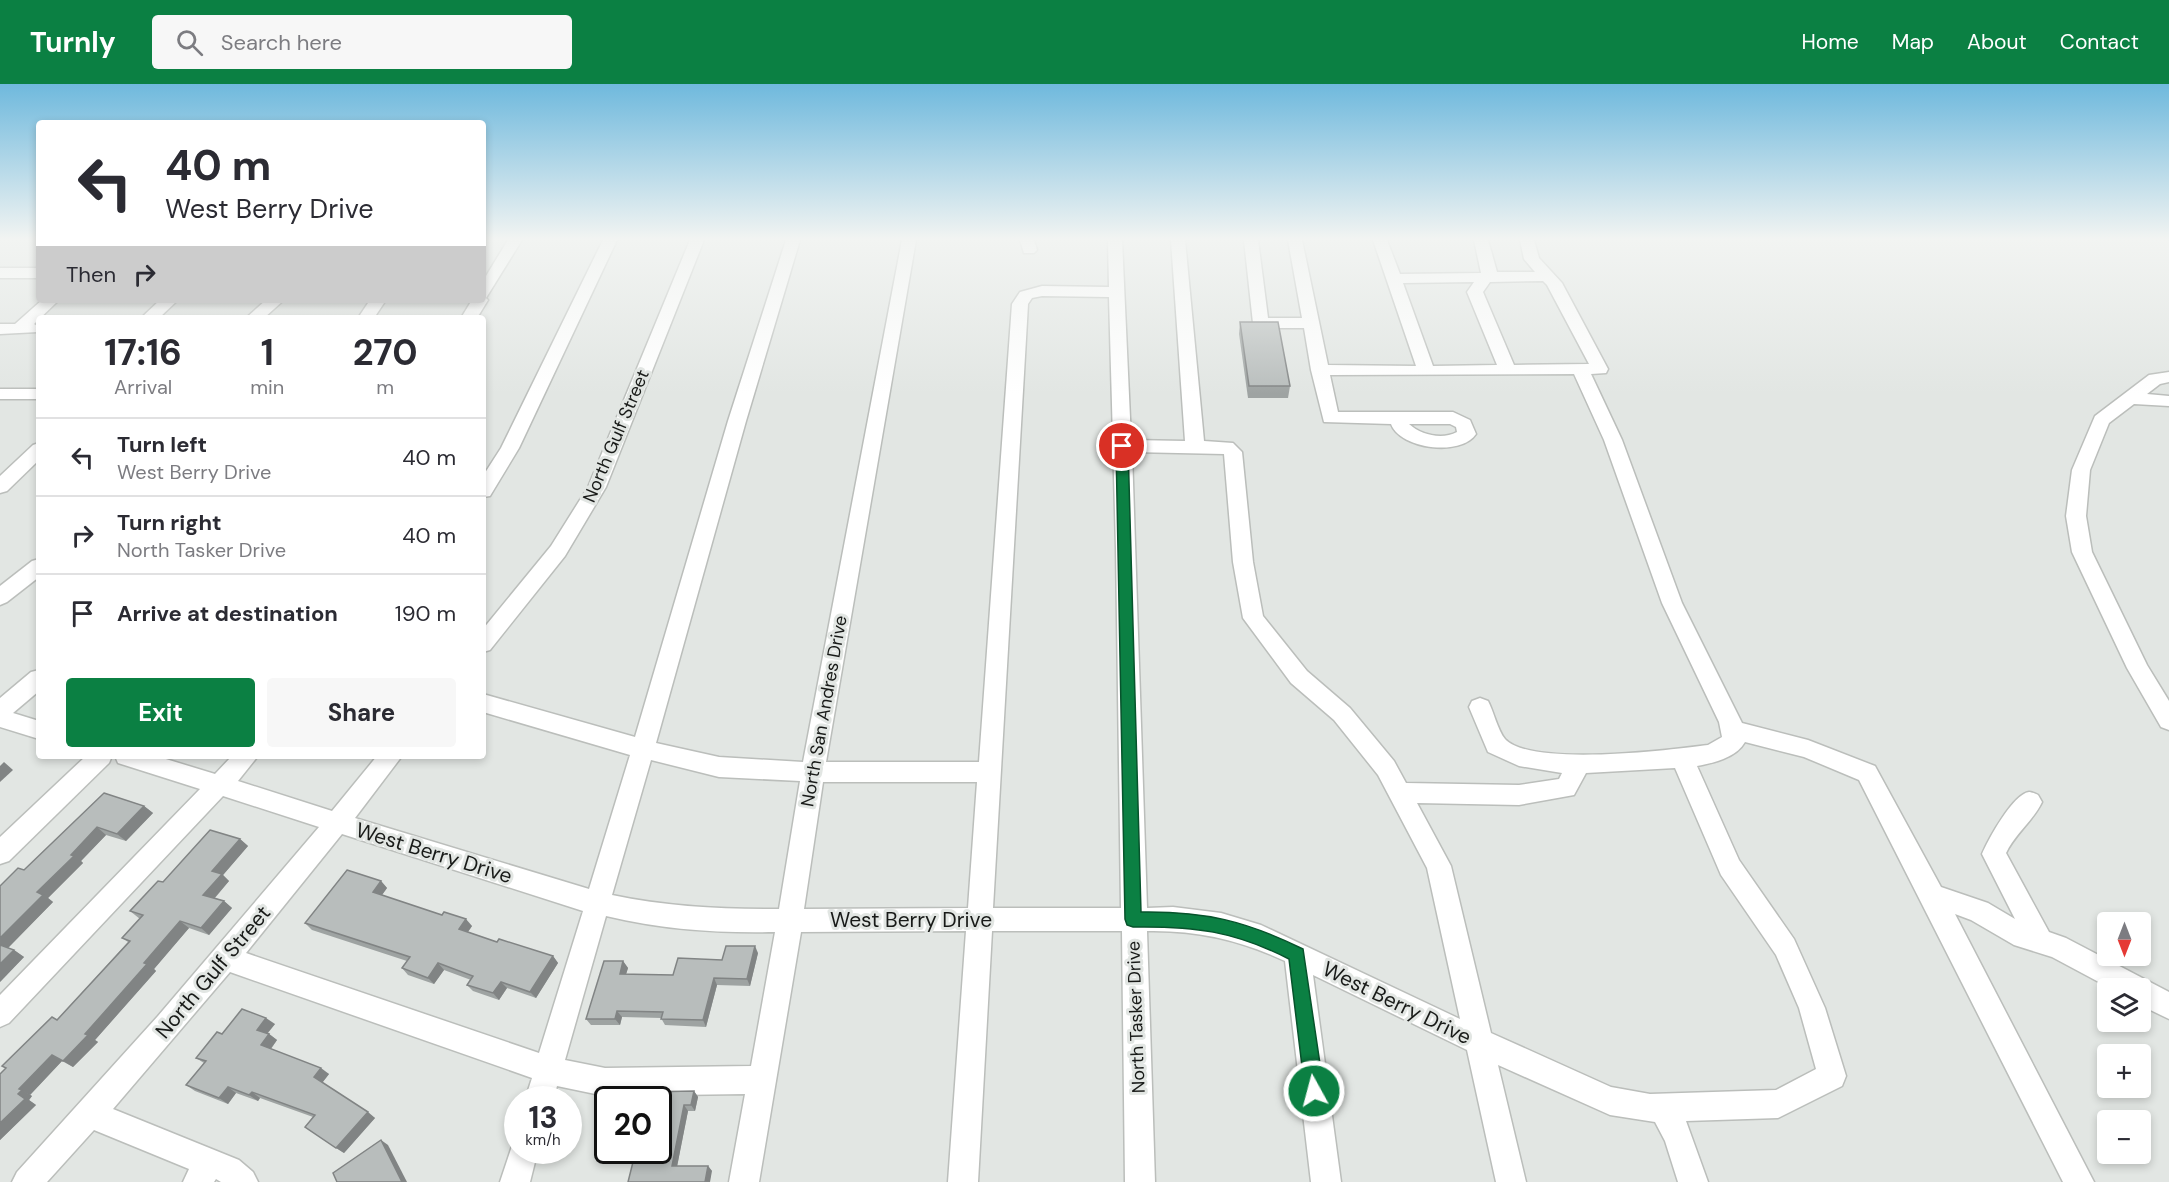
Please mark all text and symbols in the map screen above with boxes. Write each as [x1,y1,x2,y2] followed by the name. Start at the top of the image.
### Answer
[152,15,572,69] search box
[30,24,116,61] text: Turnly
[173,26,206,59] icon: search
[221,28,342,57] text: Search here
[1801,28,1859,56] text: Home
[1892,28,1934,56] text: Map
[1967,28,2027,56] text: About
[2060,28,2139,56] text: Contact
[165,138,271,193] text: 40 m
[66,144,144,222] icon: left
[165,191,374,226] text: West Berry Drive
[128,258,161,291] icon: right
[66,260,116,289] text: Then
[104,329,182,376] text: 17:16
[261,329,274,376] text: 1
[353,329,418,376] text: 270
[577,366,655,506] street label: North Gulf Street
[114,374,172,400] text: Arrival
[250,374,284,400] text: min
[376,374,394,400] text: m
[1096,420,1147,471] pin
[1105,429,1138,462] icon: arrive
[117,430,207,459] text: Turn left
[66,441,99,474] icon: left
[402,443,456,472] text: 40 m
[117,459,271,485] text: West Berry Drive
[117,508,222,537] text: Turn right
[66,519,99,552] icon: right
[402,521,456,550] text: 40 m
[117,537,286,563] text: North Tasker Drive
[66,597,99,630] icon: arrive
[117,599,338,628] text: Arrive at destination
[395,599,456,628] text: 190 m
[795,613,853,809] street label: North San Andres Drive
[66,678,255,747] button: Exit
[267,678,456,747] button: Share
[352,816,516,890] street label: West Berry Drive
[149,900,277,1044] street label: North Gulf Street
[830,906,992,934] street label: West Berry Drive
[2097,912,2151,966] north arrow
[2097,912,2151,1164] map controls
[1121,940,1151,1094] street label: North Tasker Drive
[1318,955,1476,1051] street label: West Berry Drive
[2097,978,2151,1032] button: layers
[2097,1044,2151,1098] button: +
[1282,1059,1346,1123] position arrow
[594,1086,672,1164] speed limit sign: 20
[528,1098,558,1137] text: 13
[2097,1110,2151,1164] button: −
[525,1130,561,1150] text: km/h

